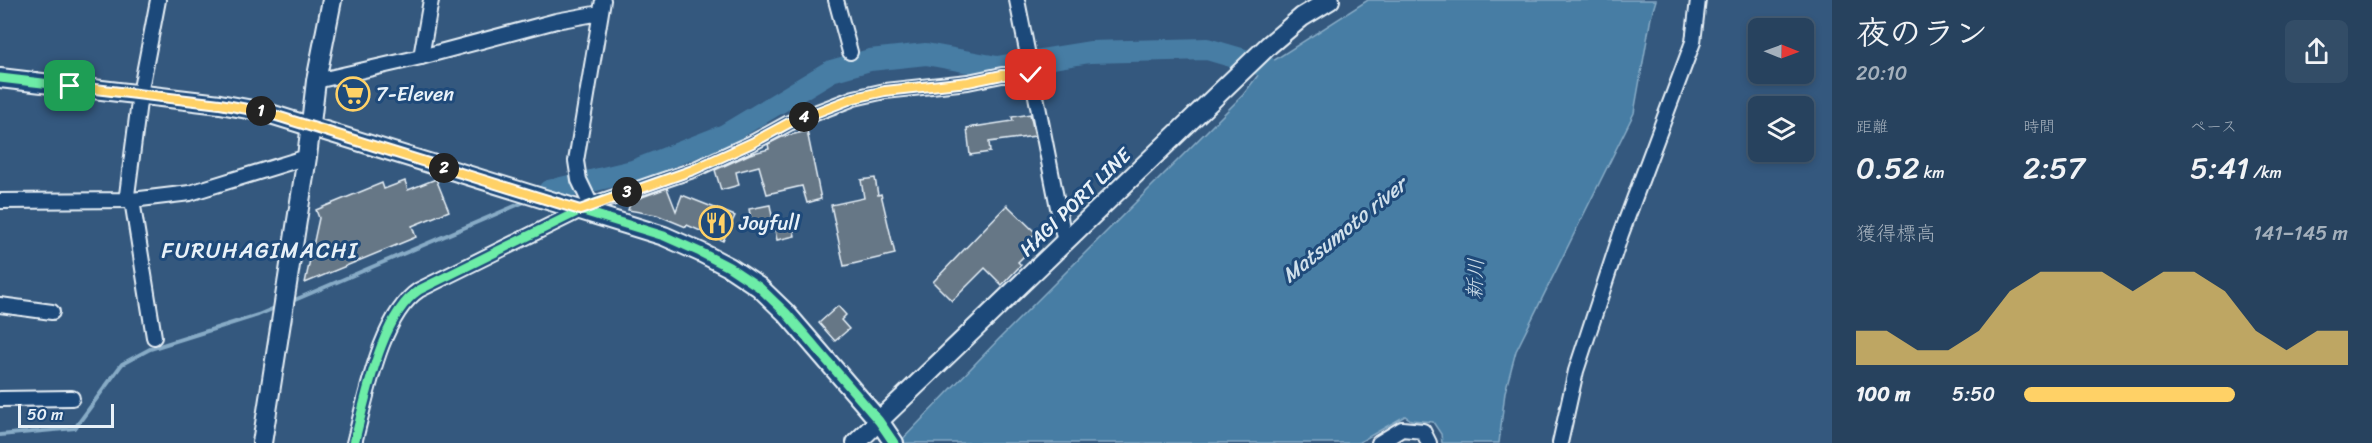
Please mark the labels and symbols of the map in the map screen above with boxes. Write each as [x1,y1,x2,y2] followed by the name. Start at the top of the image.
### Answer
[1748,18,1814,84] north arrow
[1005,49,1056,100] pin
[44,60,95,111] pin
[335,76,371,112] supermarket icon: 7-Eleven
[376,77,454,112] place label: 7-Eleven
[246,96,276,126] pin: 1
[789,102,819,132] pin: 4
[1011,138,1141,266] street label: HAGI PORT LINE
[429,153,459,183] pin: 2
[1273,164,1419,293] water label: Matsumoto river
[612,177,642,207] pin: 3
[698,205,734,241] restaurant icon: Joyfull
[738,206,801,241] place label: Joyfull
[162,231,358,270] district label: FURUHAGIMACHI
[1455,257,1495,301] water label: 新川
[18,401,114,428] scale bar

